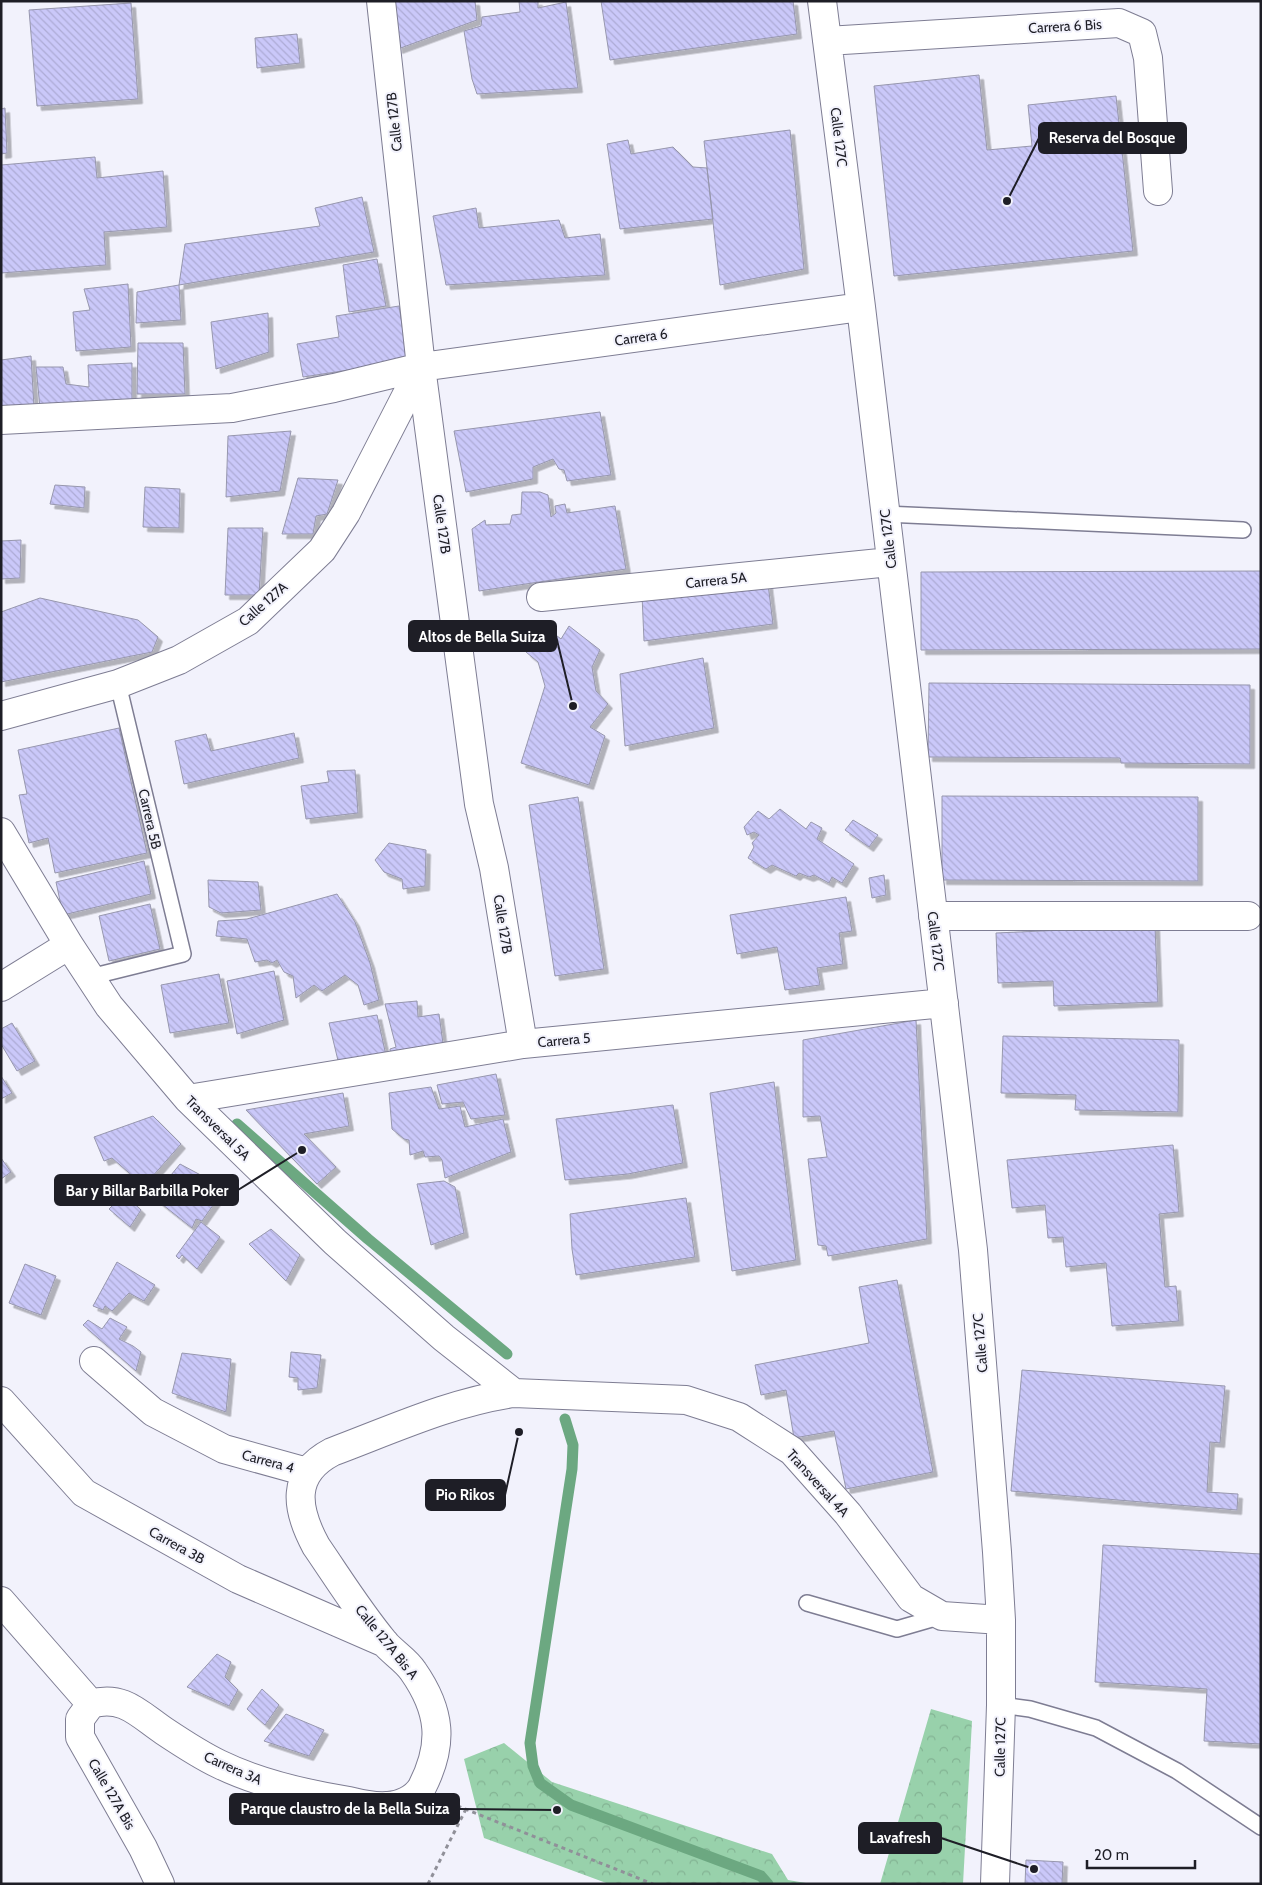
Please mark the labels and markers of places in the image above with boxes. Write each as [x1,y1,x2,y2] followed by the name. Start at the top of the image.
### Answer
[1039,123,1186,153] callout: Reserva del Bosque
[409,621,556,651] callout: Altos de Bella Suiza
[55,1175,238,1205] callout: Bar y Billar Barbilla Poker
[426,1480,505,1510] callout: Pio Rikos
[230,1794,459,1824] callout: Parque claustro de la Bella Suiza
[859,1823,941,1853] callout: Lavafresh

